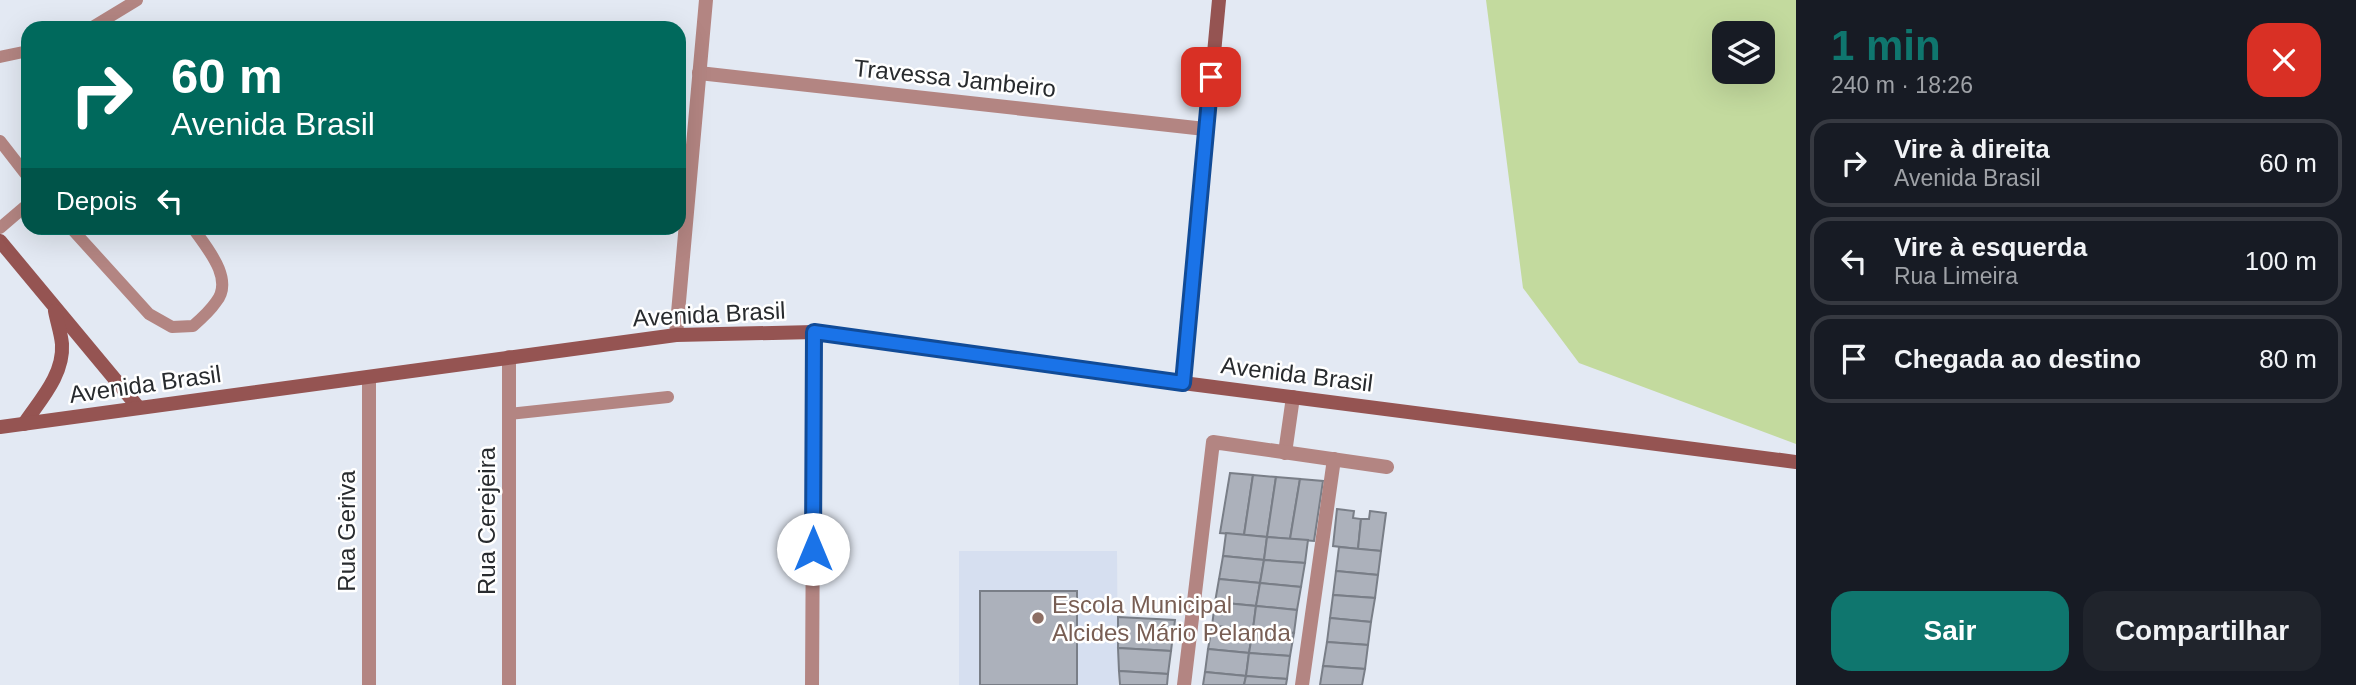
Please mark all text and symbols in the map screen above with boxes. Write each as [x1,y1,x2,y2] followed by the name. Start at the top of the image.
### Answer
[1712,21,1775,84] map controls
[1712,21,1775,84] button: layers
[1831,22,1941,69] text: 1 min
[2247,23,2321,97] button: close
[1181,47,1241,107] pin
[56,49,147,140] icon: right
[171,49,283,103] text: 60 m
[853,54,1057,102] street label: Travessa Jambeiro
[1192,58,1230,96] icon: arrive
[1831,72,1973,98] text: 240 m · 18:26
[171,106,375,142] text: Avenida Brasil
[1894,134,2050,164] text: Vire à direita
[1835,144,1873,182] icon: right
[2259,148,2317,178] text: 60 m
[1894,165,2041,191] text: Avenida Brasil
[151,182,189,220] icon: left
[56,186,137,216] text: Depois
[1894,232,2087,262] text: Vire à esquerda
[1835,242,1873,280] icon: left
[2245,246,2317,276] text: 100 m
[1894,263,2018,289] text: Rua Limeira
[632,297,786,331] street label: Avenida Brasil
[1835,340,1873,378] icon: arrive
[1894,344,2141,374] text: Chegada ao destino
[2259,344,2317,374] text: 80 m
[1219,351,1375,397] street label: Avenida Brasil
[67,360,223,408] street label: Avenida Brasil
[473,446,500,595] street label: Rua Cerejeira
[333,470,360,592] street label: Rua Geriva
[776,512,850,586] position arrow
[1052,591,1291,646] place label: Escola Municipal Alcides Mário Pelanda
[1831,591,2069,671] button: Sair
[2083,591,2321,671] button: Compartilhar
[1030,610,1046,626] marker: Escola Municipal Alcides Mário Pelanda

